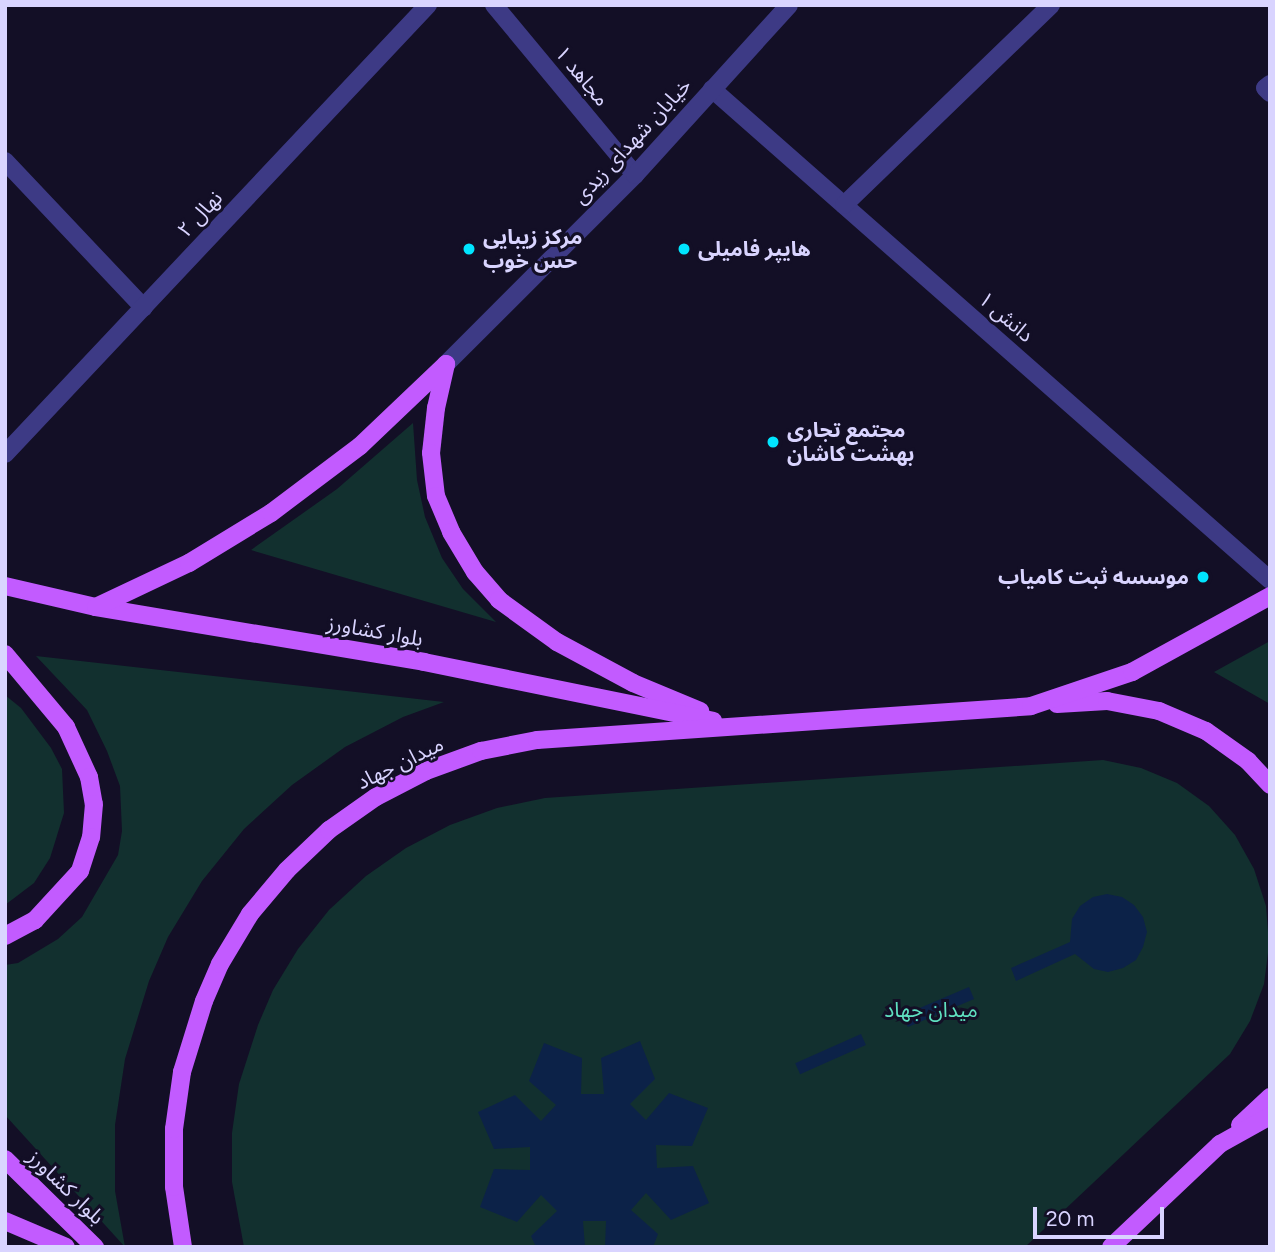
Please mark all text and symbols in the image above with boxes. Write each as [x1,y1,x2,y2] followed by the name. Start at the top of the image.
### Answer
[550,41,614,111] street label: مجاهد ۱
[567,73,697,209] street label: خیابان شهدای زیدی
[172,186,228,242] street label: نهال ۲
[483,224,582,274] place label: مرکز زیبایی حس خوب
[698,236,811,262] place label: هایپر فامیلی
[461,241,477,257] marker: مرکز زیبایی حس خوب
[676,241,692,257] marker: هایپر فامیلی
[973,286,1039,348] street label: دانش ۱
[787,417,914,467] place label: مجتمع تجاری بهشت کاشان
[765,434,781,450] marker: مجتمع تجاری بهشت کاشان
[998,564,1189,590] place label: موسسه ثبت کامیاب
[1195,569,1211,585] marker: موسسه ثبت کامیاب
[325,610,425,652] street label: بلوار کشاورز
[352,731,448,795] street label: میدان جهاد
[884,997,978,1023] park label: میدان جهاد
[22,1144,110,1230] street label: بلوار کشاورز
[1037,1192,1168,1236] scale bar
[1046,1206,1094,1231] text: 20 m

